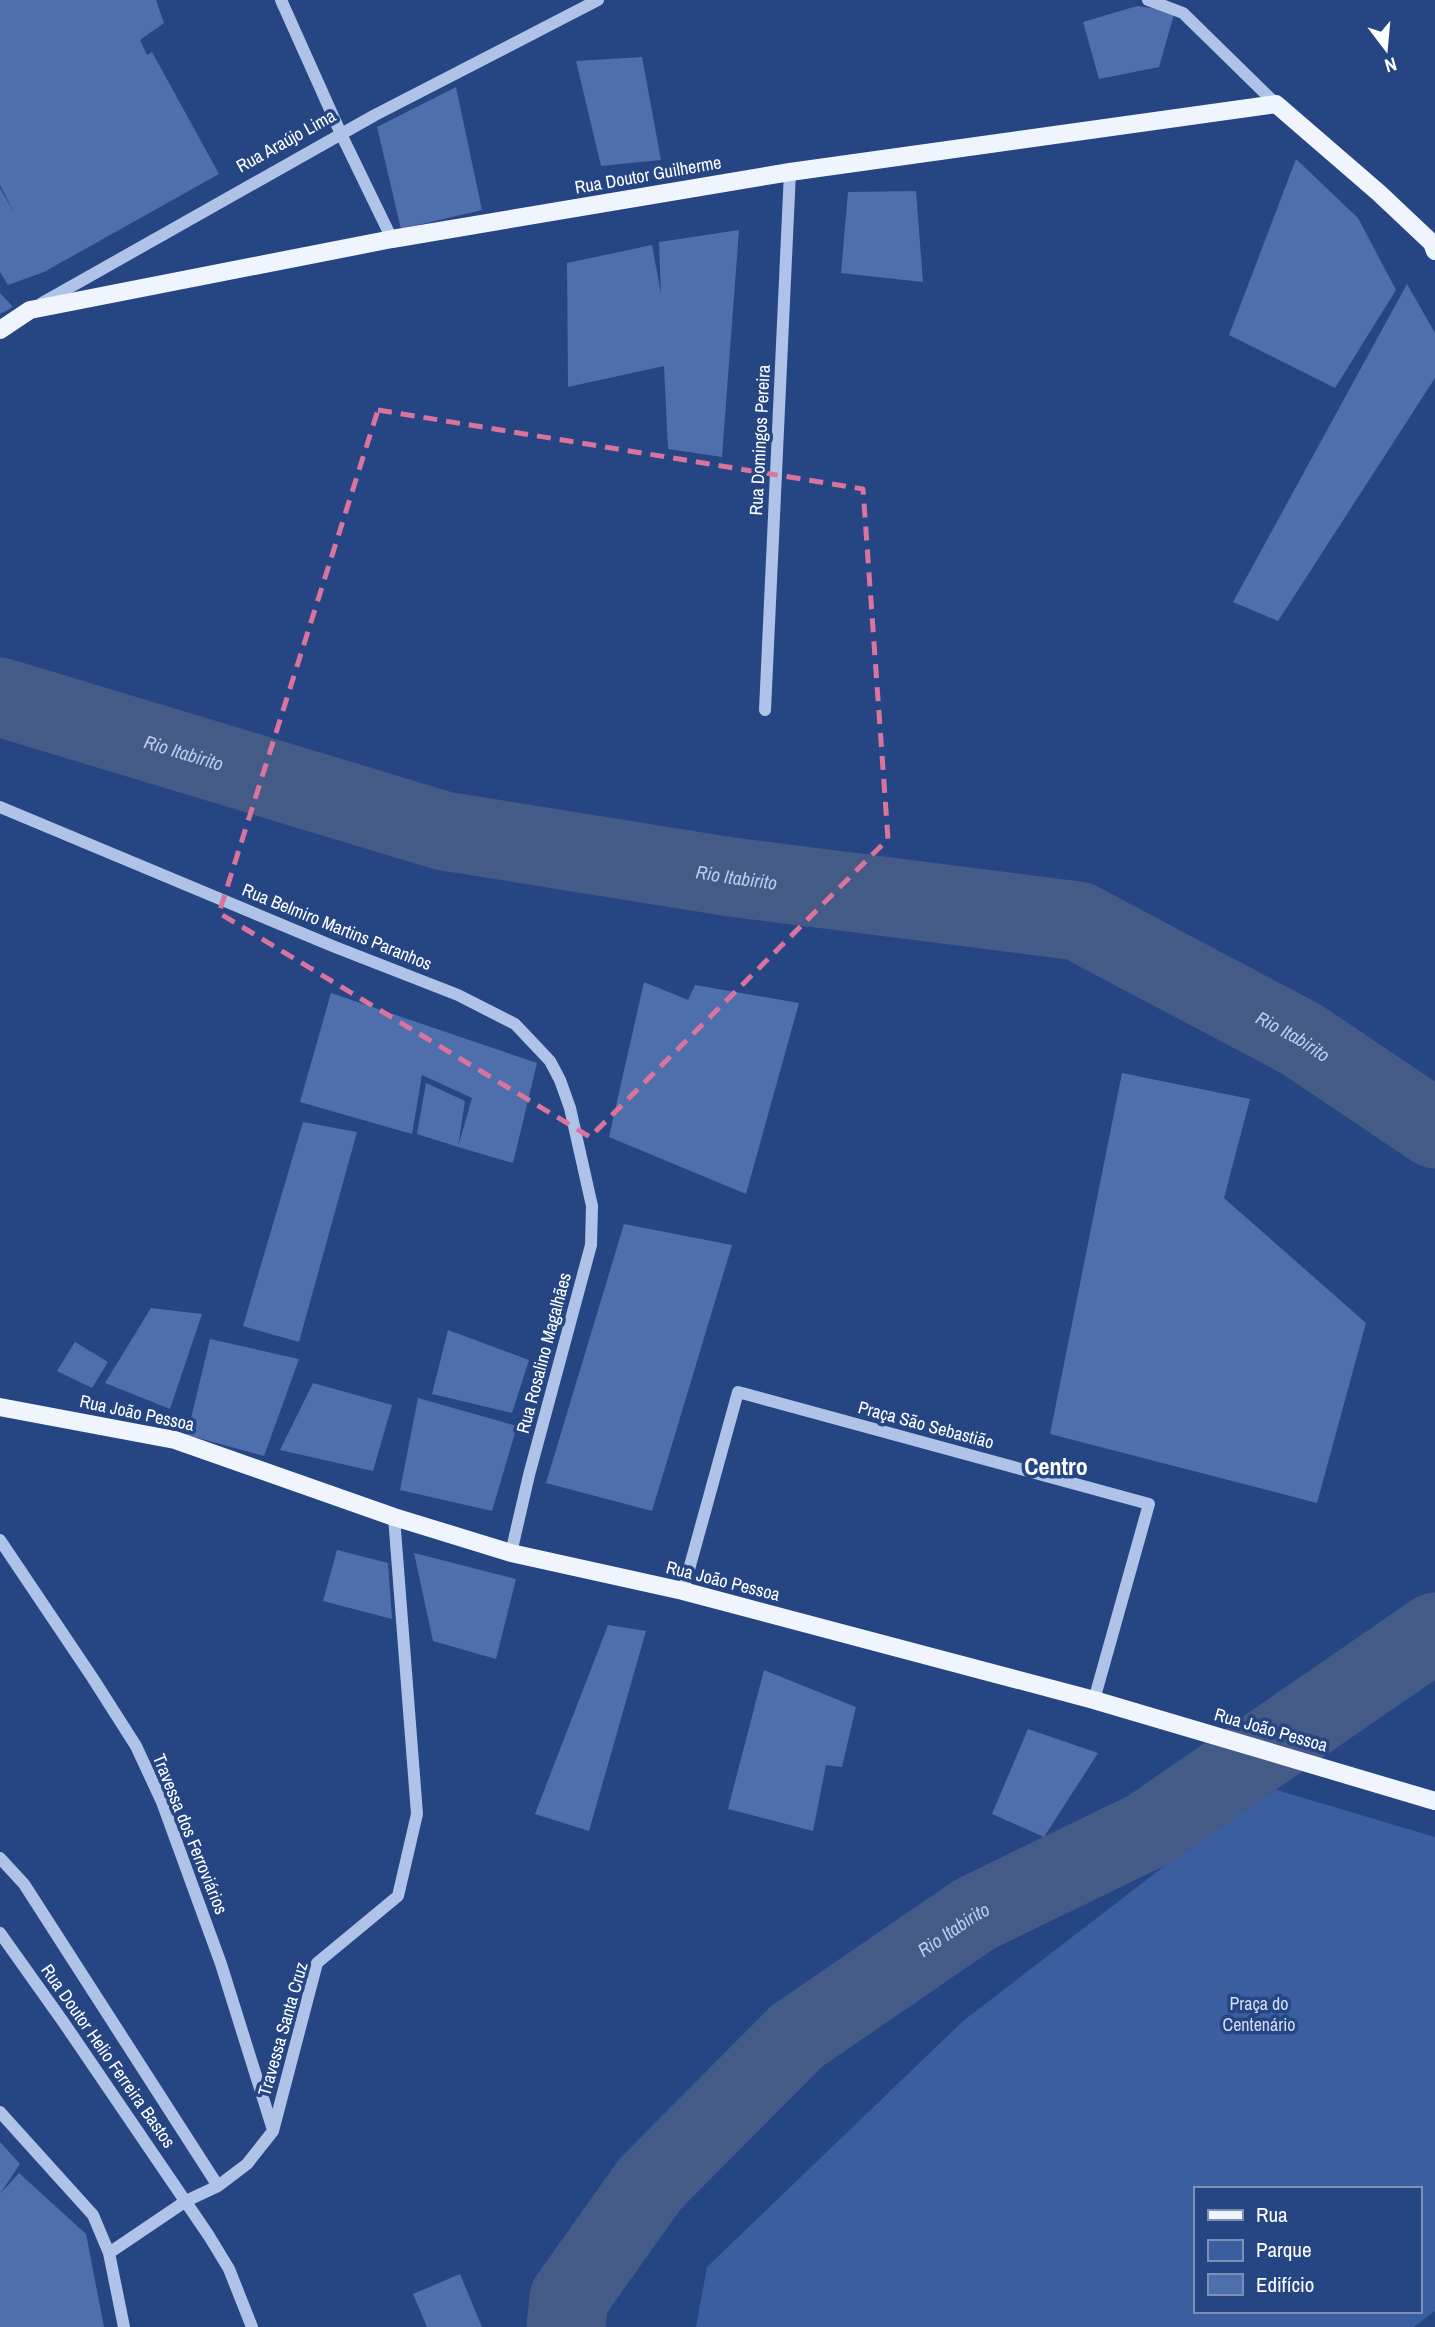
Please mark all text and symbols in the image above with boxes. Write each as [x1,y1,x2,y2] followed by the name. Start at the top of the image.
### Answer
[1351,14,1421,84] north arrow
[1382,51,1400,79] text: N
[232,103,340,178] street label: Rua Araújo Lima
[573,149,723,200] street label: Rua Doutor Guilherme
[743,364,776,516] street label: Rua Domingos Pereira
[141,728,227,777] water label: Rio Itabirito
[694,859,779,896] water label: Rio Itabirito
[239,877,436,976] street label: Rua Belmiro Martins Paranhos
[1251,1004,1335,1068] water label: Rio Itabirito
[510,1270,577,1436] street label: Rua Rosalino Magalhães
[78,1388,197,1437] street label: Rua João Pessoa
[856,1394,997,1455] street label: Praça São Sebastião
[1024,1450,1088,1482] district label: Centro
[664,1554,783,1607] street label: Rua João Pessoa
[1212,1701,1331,1758] street label: Rua João Pessoa
[147,1750,234,1918] street label: Travessa dos Ferroviários
[912,1896,994,1963] water label: Rio Itabirito
[35,1959,181,2153] street label: Rua Doutor Helio Ferreira Bastos
[251,1959,314,2099] street label: Travessa Santa Cruz
[1222,1991,1296,2037] park label: Praça do Centenário
[1194,2187,1421,2313] legend
[1256,2200,1288,2229] text: Rua
[1256,2235,1312,2264] text: Parque
[1256,2270,1314,2299] text: Edifício

